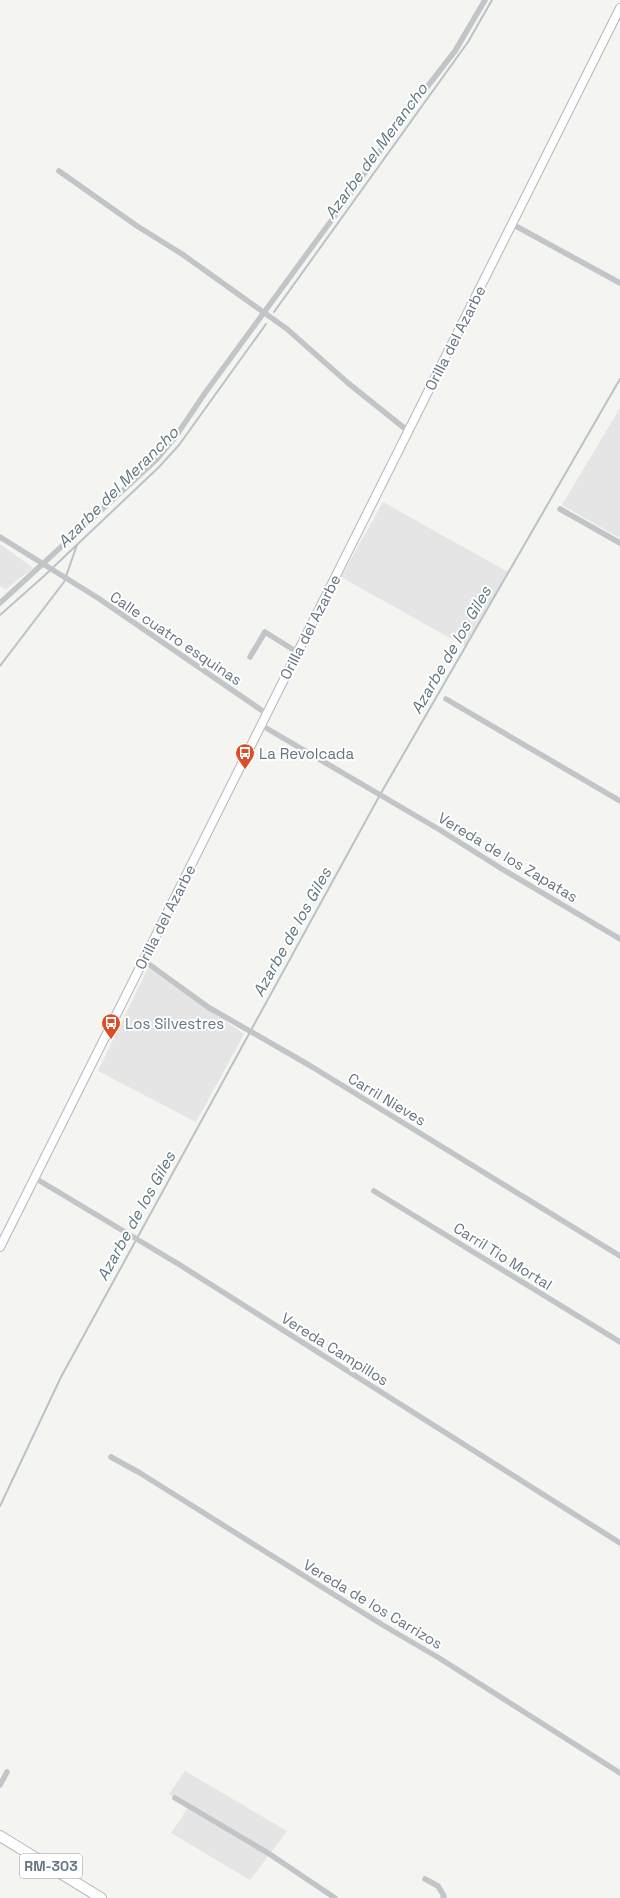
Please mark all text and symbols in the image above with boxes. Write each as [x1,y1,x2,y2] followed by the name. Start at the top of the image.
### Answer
[320,78,433,223] water label: Azarbe del Merancho
[420,282,490,394] street label: Orilla del Azarbe
[53,421,184,552] water label: Azarbe del Merancho
[275,571,345,683] street label: Orilla del Azarbe
[406,582,496,718] water label: Azarbe de los Giles
[106,587,246,689] street label: Calle cuatro esquinas
[234,742,256,770] bus stop icon: La Revolcada
[259,744,354,763] place label: La Revolcada
[435,808,581,906] street label: Vereda de los Zapatas
[130,861,200,973] street label: Orilla del Azarbe
[248,863,336,1000] water label: Azarbe de los Giles
[100,1012,122,1040] bus stop icon: Los Silvestres
[125,1014,224,1033] place label: Los Silvestres
[345,1068,429,1130] street label: Carril Nieves
[92,1147,180,1284] water label: Azarbe de los Giles
[450,1218,556,1294] street label: Carril Tio Mortal
[278,1308,392,1390] street label: Vereda Campillos
[300,1555,446,1653] street label: Vereda de los Carrizos
[20,1854,82,1878] road number: RM-303

